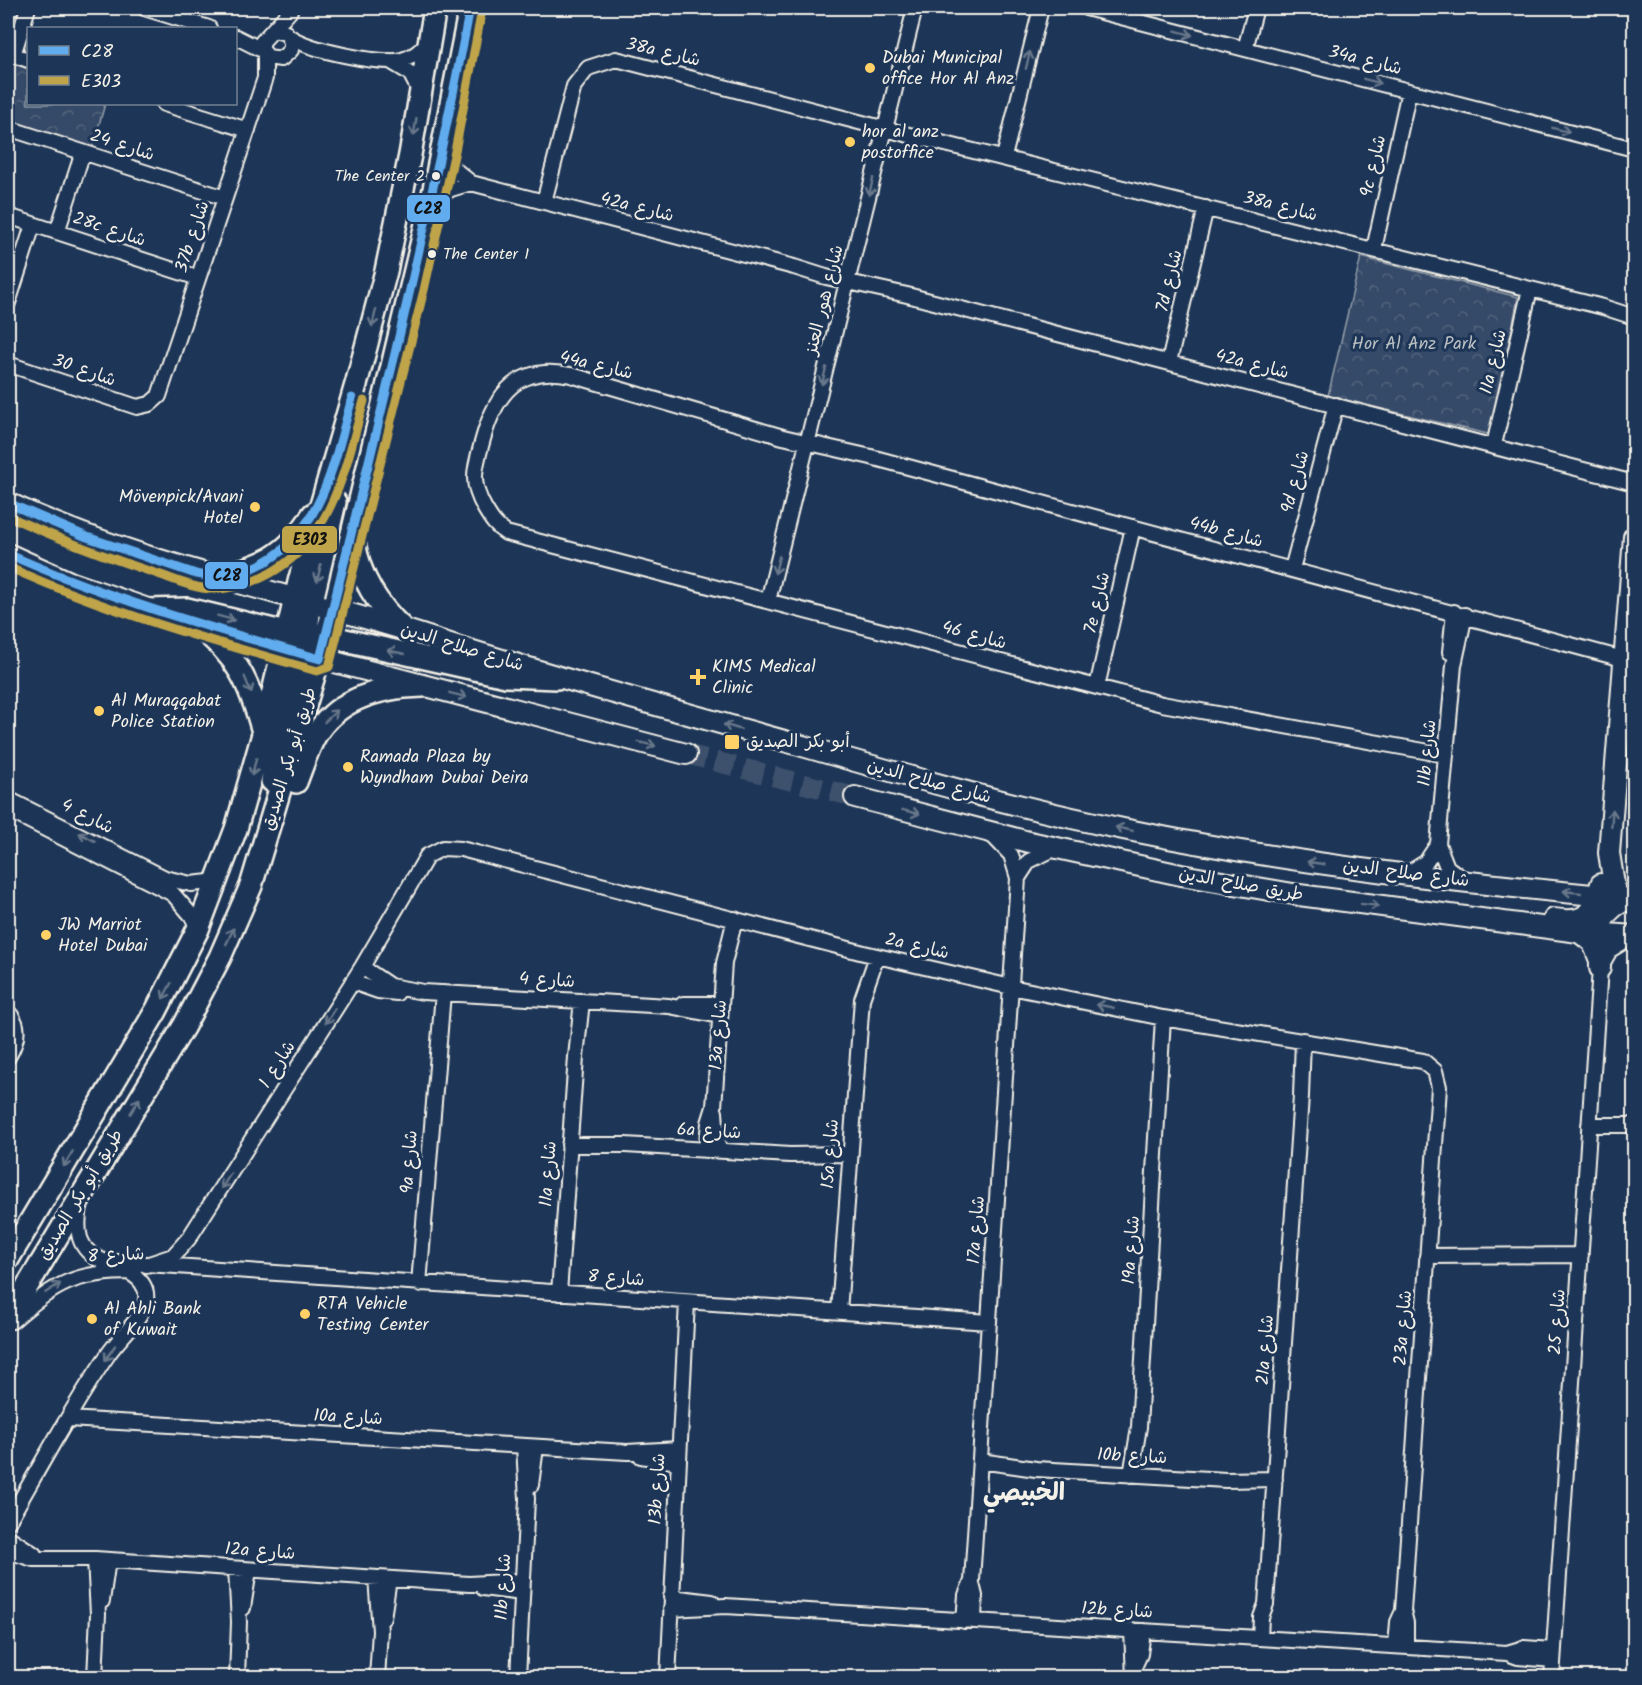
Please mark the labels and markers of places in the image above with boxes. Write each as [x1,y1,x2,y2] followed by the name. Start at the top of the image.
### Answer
[882,44,1014,94] place label: Dubai Municipal office Hor Al Anz
[863,61,877,75] marker: Dubai Municipal office Hor Al Anz
[861,118,939,168] place label: hor al anz postoffice
[843,135,857,149] marker: hor al anz postoffice
[335,164,425,189] place label: The Center 2
[430,170,442,182] marker: The Center 2
[443,242,529,267] place label: The Center 1
[426,248,438,260] marker: The Center 1
[119,483,244,533] place label: Mövenpick/Avani Hotel
[248,500,262,514] marker: Mövenpick/Avani Hotel
[712,653,816,703] place label: KIMS Medical Clinic
[689,668,707,686] marker: KIMS Medical Clinic
[111,687,222,737] place label: Al Muraqqabat Police Station
[92,704,106,718] marker: Al Muraqqabat Police Station
[746,728,850,757] place label: أبو بكر الصديق
[723,733,741,751] marker: أبو بكر الصديق
[360,743,529,793] place label: Ramada Plaza by Wyndham Dubai Deira
[341,760,355,774] marker: Ramada Plaza by Wyndham Dubai Deira
[58,911,148,961] place label: JW Marriot Hotel Dubai
[39,928,53,942] marker: JW Marriot Hotel Dubai
[317,1290,430,1340] place label: RTA Vehicle Testing Center
[104,1295,202,1345] place label: Al Ahli Bank of Kuwait
[298,1307,312,1321] marker: RTA Vehicle Testing Center
[85,1312,99,1326] marker: Al Ahli Bank of Kuwait

